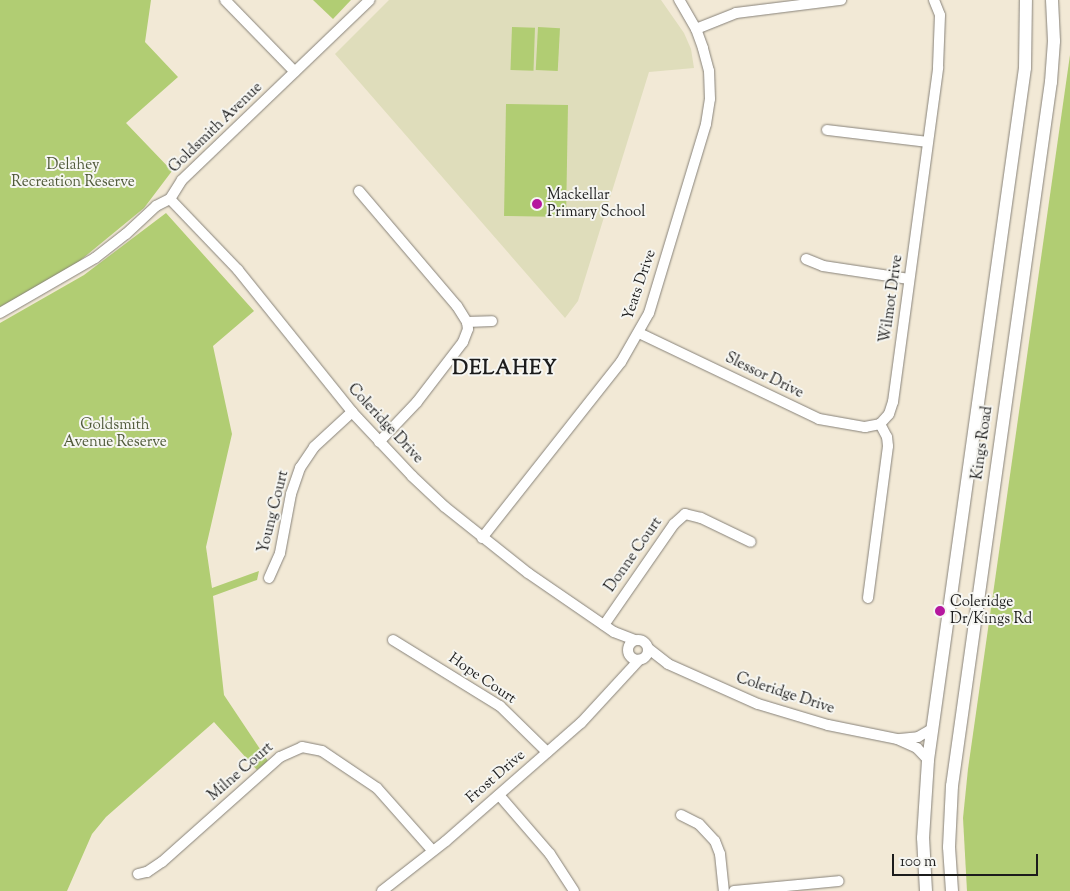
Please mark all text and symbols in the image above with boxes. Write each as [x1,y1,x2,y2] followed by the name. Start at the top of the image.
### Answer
[166,79,266,177] street label: Goldsmith Avenue
[11,156,135,191] park label: Delahey Recreation Reserve
[547,186,645,221] place label: Mackellar Primary School
[531,198,543,210] marker: Mackellar Primary School
[620,247,660,323] street label: Yeats Drive
[877,254,907,344] street label: Wilmot Drive
[722,349,806,403] street label: Slessor Drive
[451,357,559,381] district label: DELAHEY
[343,380,427,468] street label: Coleridge Drive
[969,405,997,481] street label: Kings Road
[63,416,167,451] park label: Goldsmith Avenue Reserve
[255,469,293,555] street label: Young Court
[602,514,666,596] street label: Donne Court
[950,593,1032,628] place label: Coleridge Dr/Kings Rd
[934,605,946,617] marker: Coleridge Dr/Kings Rd
[445,650,519,708] street label: Hope Court
[733,670,837,718] street label: Coleridge Drive
[205,739,277,805] street label: Milne Court
[463,747,529,807] street label: Frost Drive
[895,844,1041,876] scale bar
[900,852,936,873] text: 100 m

